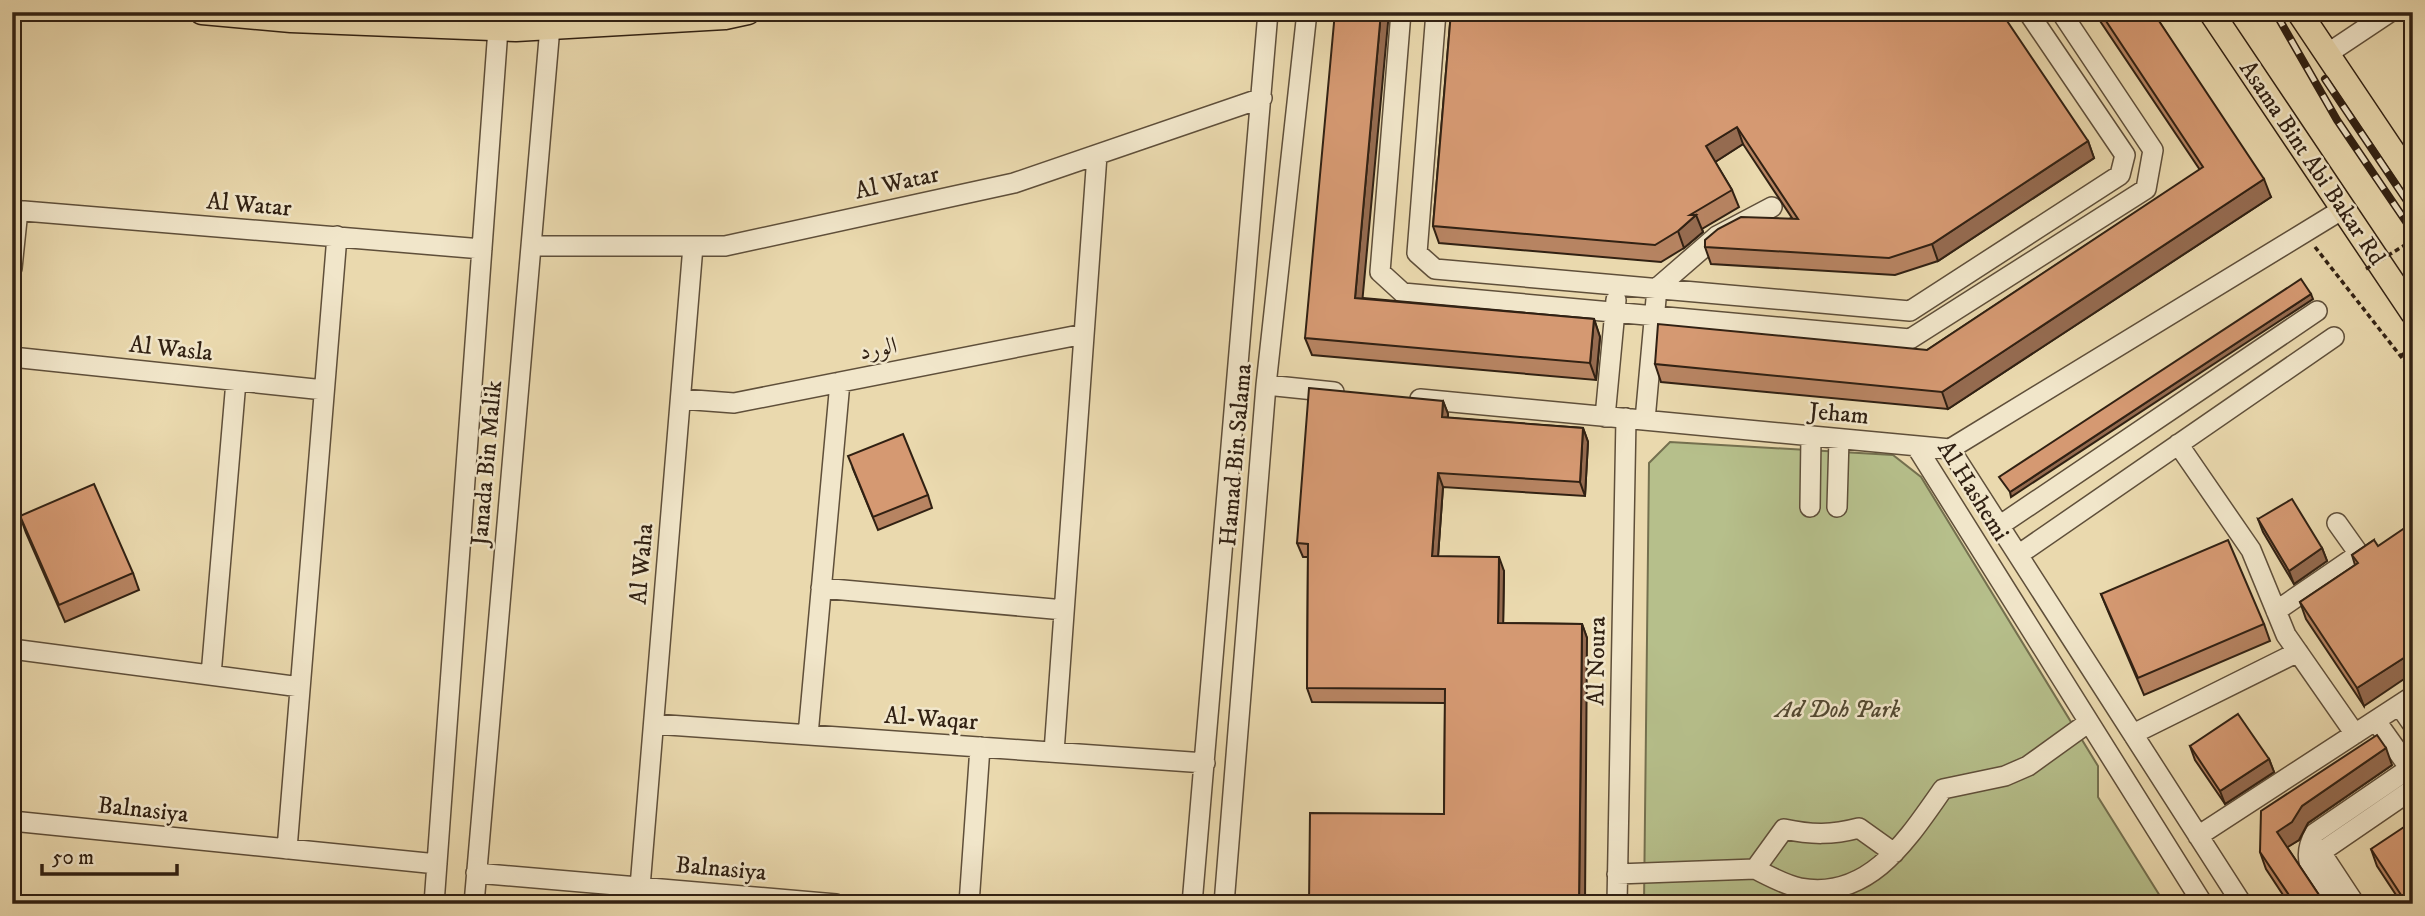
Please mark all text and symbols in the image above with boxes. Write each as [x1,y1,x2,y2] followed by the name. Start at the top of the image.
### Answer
[2232,55,2392,271] street label: Asama Bint Abi Bakar Rd
[852,159,942,207] street label: Al Watar
[205,186,293,224] street label: Al Watar
[128,330,215,368] street label: Al Wasla
[856,331,900,367] street label: الورد
[1213,362,1259,547] street label: Hamad Bin Salama
[465,379,509,549] street label: Janada Bin Malik
[1806,396,1870,432] street label: Jeham
[1930,435,2016,547] street label: Al Hashemi
[624,521,661,606] street label: Al Waha
[1581,615,1613,706] street label: Al Noura
[1773,695,1900,725] park label: Ad Doh Park
[883,701,979,737] street label: Al-Waqar
[96,790,191,830] street label: Balnasiya
[42,832,177,876] scale bar
[52,845,94,871] text: 50 m
[674,850,768,888] street label: Balnasiya

